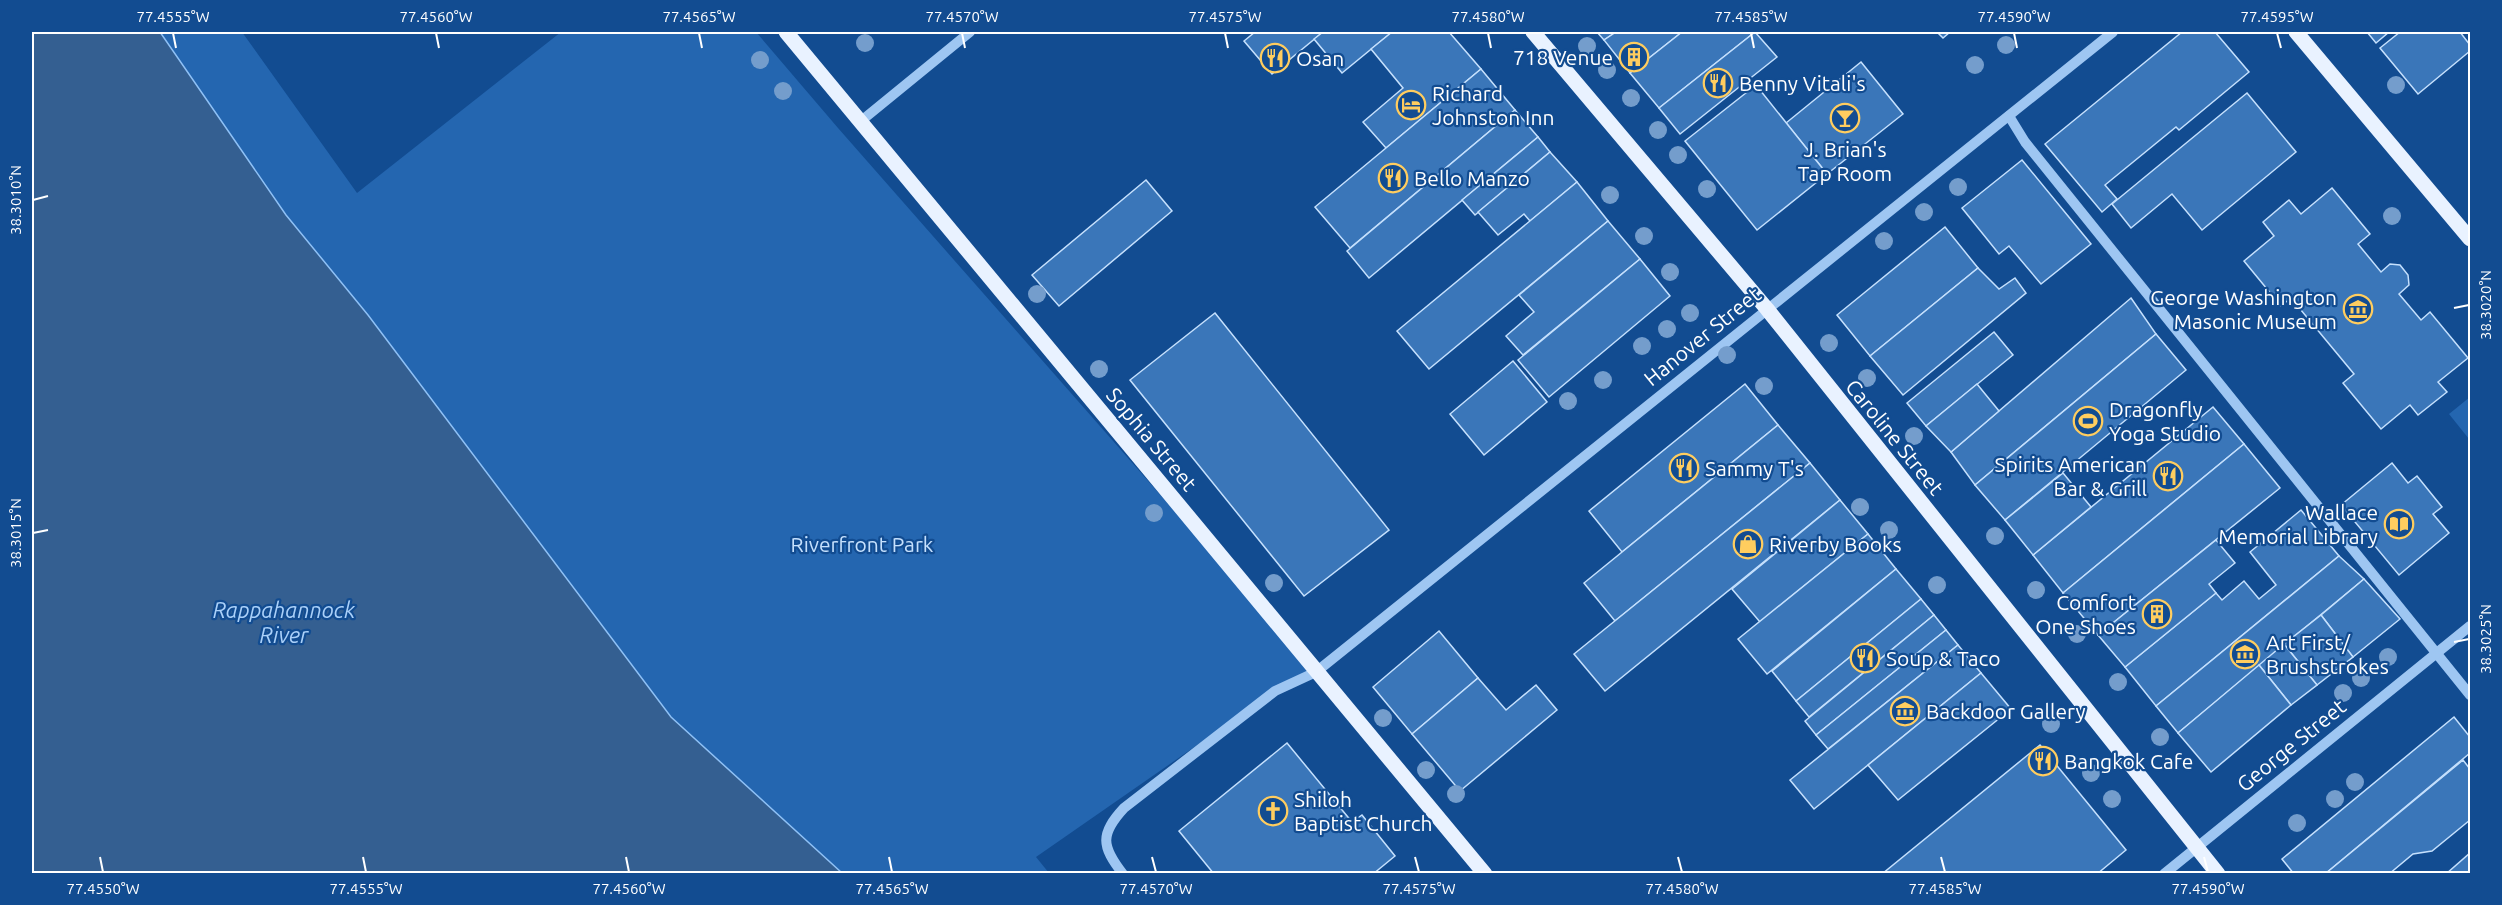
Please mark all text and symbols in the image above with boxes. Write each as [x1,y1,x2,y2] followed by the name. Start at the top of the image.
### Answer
[136,8,210,25] text: 77.4555°W
[399,8,473,25] text: 77.4560°W
[662,8,736,25] text: 77.4565°W
[925,8,999,25] text: 77.4570°W
[1188,8,1262,25] text: 77.4575°W
[1451,8,1525,25] text: 77.4580°W
[1714,8,1788,25] text: 77.4585°W
[1977,8,2051,25] text: 77.4590°W
[2240,8,2314,25] text: 77.4595°W
[1618,41,1650,73] building icon: 718 Venue
[1259,42,1291,74] restaurant icon: Osan
[1513,45,1613,69] place label: 718 Venue
[1296,46,1344,70] place label: Osan
[1702,67,1734,99] restaurant icon: Benny Vitali's
[1739,71,1866,95] place label: Benny Vitali's
[1432,81,1554,129] place label: Richard Johnston Inn
[1395,89,1427,121] hotel icon: Richard Johnston Inn
[1829,102,1861,134] bar icon: J. Brian's Tap Room
[1798,137,1892,185] place label: J. Brian's Tap Room
[1377,162,1409,194] restaurant icon: Bello Manzo
[7,165,24,235] text: 38.3010°N
[1414,166,1530,190] place label: Bello Manzo
[2477,270,2494,340] text: 38.3020°N
[1639,282,1765,390] street label: Hanover Street
[2150,285,2337,333] place label: George Washington Masonic Museum
[2342,293,2374,325] museum icon: George Washington Masonic Museum
[1841,374,1949,500] street label: Caroline Street
[1102,383,1202,495] street label: Sophia Street
[2109,397,2221,445] place label: Dragonfly Yoga Studio
[2072,405,2104,437] sports icon: Dragonfly Yoga Studio
[1668,452,1700,484] restaurant icon: Sammy T's
[1994,452,2147,500] place label: Spirits American Bar & Grill
[1705,456,1804,480] place label: Sammy T's
[2152,460,2184,492] restaurant icon: Spirits American Bar & Grill
[7,498,24,568] text: 38.3015°N
[2218,500,2378,548] place label: Wallace Memorial Library
[2383,508,2415,540] library icon: Wallace Memorial Library
[1732,528,1764,560] shop icon: Riverby Books
[791,532,934,556] park label: Riverfront Park
[1769,532,1902,556] place label: Riverby Books
[2035,590,2136,638] place label: Comfort One Shoes
[213,597,356,647] water label: Rappahannock River
[2141,598,2173,630] building icon: Comfort One Shoes
[2477,604,2494,674] text: 38.3025°N
[2266,630,2389,678] place label: Art First/ Brushstrokes
[2229,638,2261,670] museum icon: Art First/ Brushstrokes
[1849,642,1881,674] restaurant icon: Soup & Taco
[1886,646,2001,670] place label: Soup & Taco
[2232,694,2350,796] street label: George Street
[1889,695,1921,727] museum icon: Backdoor Gallery
[1926,699,2086,723] place label: Backdoor Gallery
[2027,745,2059,777] restaurant icon: Bangkok Cafe
[2064,749,2193,773] place label: Bangkok Cafe
[1294,787,1433,835] place label: Shiloh Baptist Church
[1257,795,1289,827] church icon: Shiloh Baptist Church
[66,880,140,897] text: 77.4550°W
[329,880,403,897] text: 77.4555°W
[592,880,666,897] text: 77.4560°W
[855,880,929,897] text: 77.4565°W
[1119,880,1193,897] text: 77.4570°W
[1382,880,1456,897] text: 77.4575°W
[1645,880,1719,897] text: 77.4580°W
[1908,880,1982,897] text: 77.4585°W
[2171,880,2245,897] text: 77.4590°W

